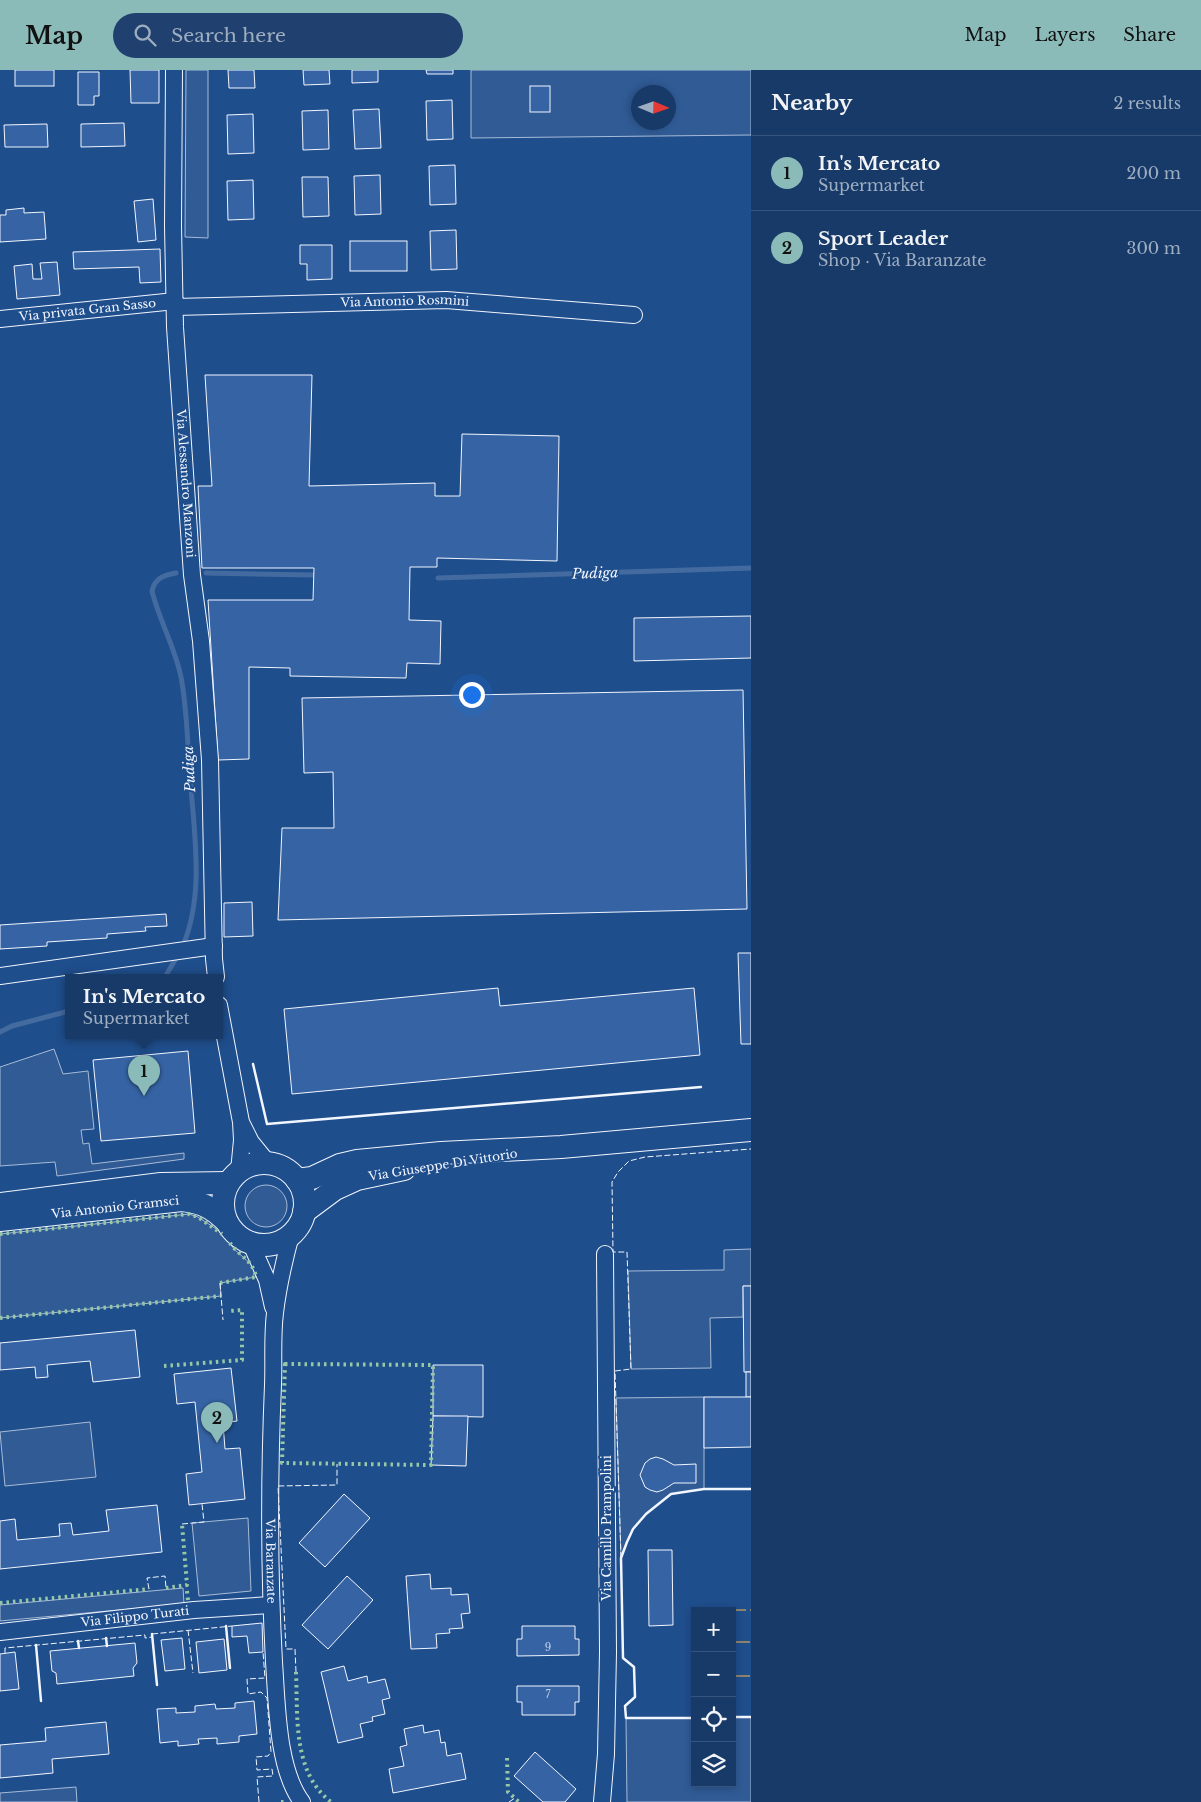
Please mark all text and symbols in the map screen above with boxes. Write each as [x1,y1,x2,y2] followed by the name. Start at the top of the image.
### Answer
[113,13,463,58] search box
[25,21,83,50] text: Map
[131,21,159,49] icon: search
[171,24,286,47] text: Search here
[965,24,1006,46] text: Map
[1034,24,1095,46] text: Layers
[1123,24,1176,46] text: Share
[631,85,676,130] north arrow
[771,90,852,116] text: Nearby
[1113,93,1181,113] text: 2 results
[818,152,940,175] text: In's Mercato
[784,163,790,183] text: 1
[1127,163,1181,183] text: 200 m
[818,175,925,195] text: Supermarket
[818,227,948,250] text: Sport Leader
[782,238,792,258] text: 2
[1127,238,1181,258] text: 300 m
[818,250,987,270] text: Shop · Via Baranzate
[339,292,470,310] street label: Via Antonio Rosmini
[17,295,157,324] street label: Via privata Gran Sasso
[174,408,199,558] street label: Via Alessandro Manzoni
[570,563,619,583] water label: Pudiga
[459,682,485,708] your location
[179,745,199,794] water label: Pudiga
[65,974,223,1039] popup
[83,985,205,1008] text: In's Mercato
[83,1008,190,1028] text: Supermarket
[128,1055,160,1096] pin: 1
[366,1145,519,1184] street label: Via Giuseppe Di Vittorio
[50,1192,180,1221] street label: Via Antonio Gramsci
[201,1402,233,1443] pin: 2
[599,1455,614,1602] street label: Via Camillo Prampolini
[263,1518,279,1604] street label: Via Baranzate
[79,1603,190,1630] street label: Via Filippo Turati
[691,1607,736,1787] map controls
[691,1607,736,1652] button: +
[545,1641,551,1654] house number: 9
[691,1652,736,1697] button: −
[545,1688,551,1701] house number: 7
[691,1697,736,1742] button: locate
[691,1742,736,1787] button: layers

